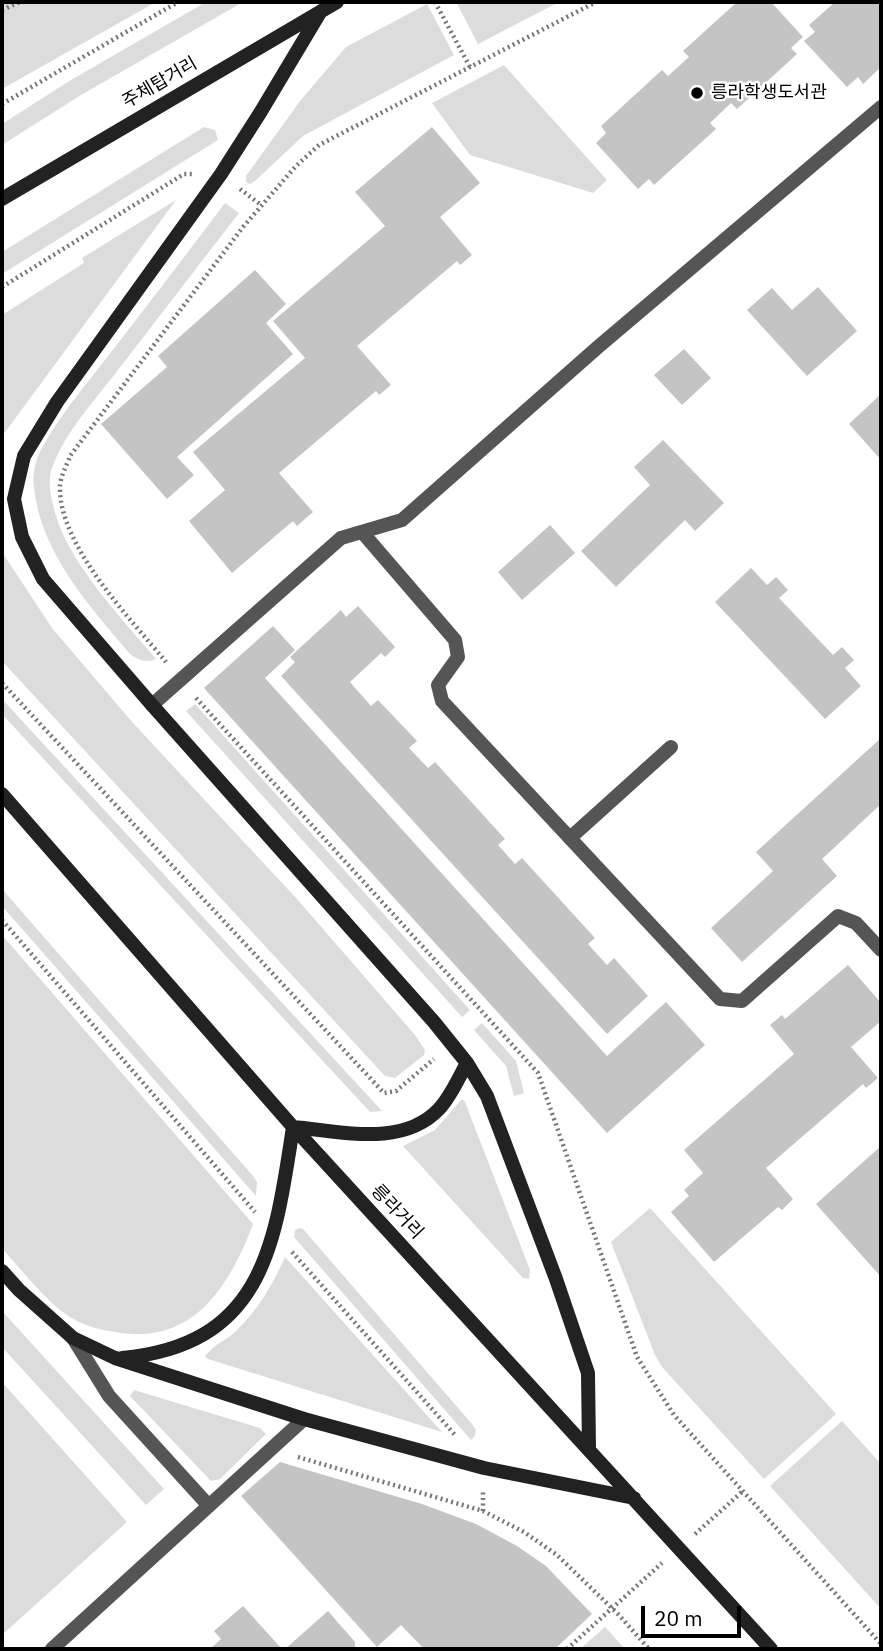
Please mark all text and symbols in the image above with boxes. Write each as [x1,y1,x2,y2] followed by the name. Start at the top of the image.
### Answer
[119,53,201,113] street label: 주체탑거리
[711,82,827,104] place label: 릉라학생도서관
[689,85,705,101] marker: 릉라학생도서관
[367,1180,427,1244] street label: 릉라거리
[645,1592,745,1636] scale bar
[654,1604,703,1632] text: 20 m

